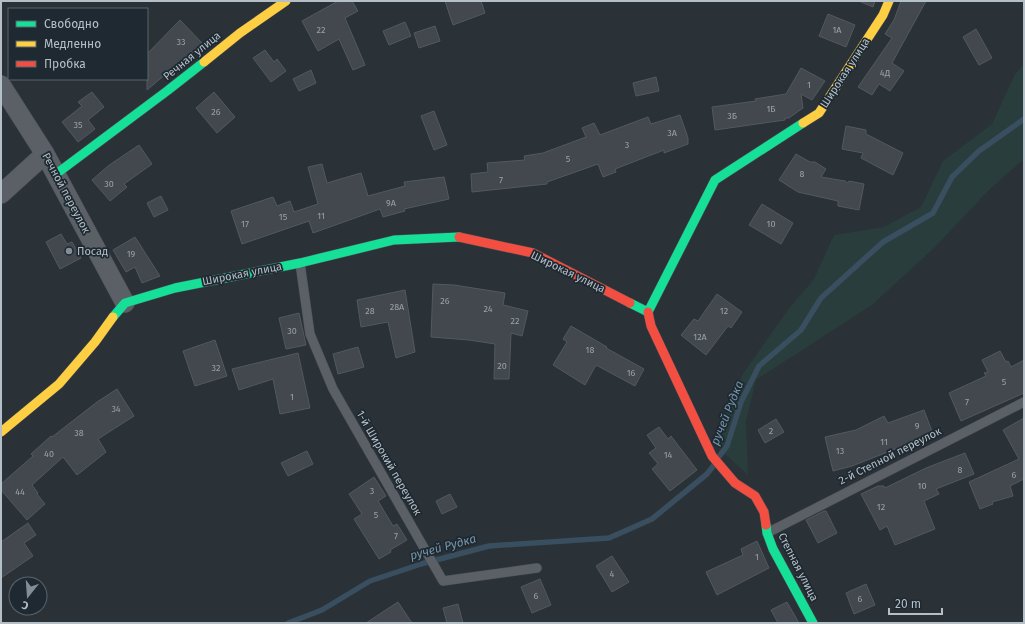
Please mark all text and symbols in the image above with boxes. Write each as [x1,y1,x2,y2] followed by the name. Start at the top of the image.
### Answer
[8,8,148,80] legend
[44,17,99,31] text: Свободно
[317,25,325,35] house number: 22
[832,25,842,35] house number: 1А
[161,29,223,83] street label: Речная улица
[818,36,872,110] street label: Широкая улица
[44,37,101,51] text: Медленно
[177,37,185,47] house number: 33
[44,57,86,71] text: Пробка
[880,68,891,78] house number: 4Д
[807,80,811,90] house number: 1
[766,104,776,114] house number: 1Б
[211,107,221,117] house number: 26
[727,111,737,121] house number: 3Б
[73,120,83,130] house number: 35
[667,128,678,138] house number: 3А
[625,140,629,150] house number: 3
[39,151,93,236] street label: Речной переулок
[566,154,571,164] house number: 5
[800,169,805,179] house number: 8
[499,175,503,185] house number: 7
[104,179,114,189] house number: 30
[386,198,397,208] house number: 9А
[317,211,325,221] house number: 11
[279,212,288,222] house number: 15
[241,219,249,229] house number: 17
[767,219,775,229] house number: 10
[77,245,108,258] place label: Посад
[64,246,74,256] marker: Посад
[529,248,607,296] street label: Широкая улица
[127,249,136,259] house number: 19
[201,260,283,288] street label: Широкая улица
[440,296,450,306] house number: 26
[390,302,405,312] house number: 28А
[483,304,493,314] house number: 24
[365,306,375,316] house number: 28
[720,306,728,316] house number: 12
[511,316,519,326] house number: 22
[287,326,297,336] house number: 30
[693,332,708,342] house number: 12А
[586,345,594,355] house number: 18
[497,361,507,371] house number: 20
[212,363,220,373] house number: 32
[627,368,636,378] house number: 16
[1002,377,1007,387] house number: 5
[708,379,746,447] water label: ручей Рудка
[290,392,294,402] house number: 1
[965,397,969,407] house number: 7
[111,404,121,414] house number: 34
[354,408,425,518] street label: 1-й Широкий переулок
[915,421,920,431] house number: 9
[837,424,944,488] street label: 2-й Степной переулок
[769,426,773,436] house number: 2
[74,428,84,438] house number: 38
[880,437,888,447] house number: 11
[836,446,844,456] house number: 13
[44,449,54,459] house number: 40
[664,450,673,460] house number: 14
[958,465,963,475] house number: 8
[1012,470,1017,480] house number: 6
[918,481,926,491] house number: 10
[370,486,374,496] house number: 3
[15,487,25,497] house number: 44
[877,502,885,512] house number: 12
[374,510,379,520] house number: 5
[394,531,398,541] house number: 7
[408,531,478,563] water label: ручей Рудка
[775,531,821,603] street label: Степная улица
[755,552,759,562] house number: 1
[610,569,615,579] house number: 4
[8,576,48,616] north arrow
[889,590,942,616] scale bar
[534,591,539,601] house number: 6
[858,594,863,604] house number: 6
[895,597,921,611] text: 20 m
[20,598,30,612] text: С

